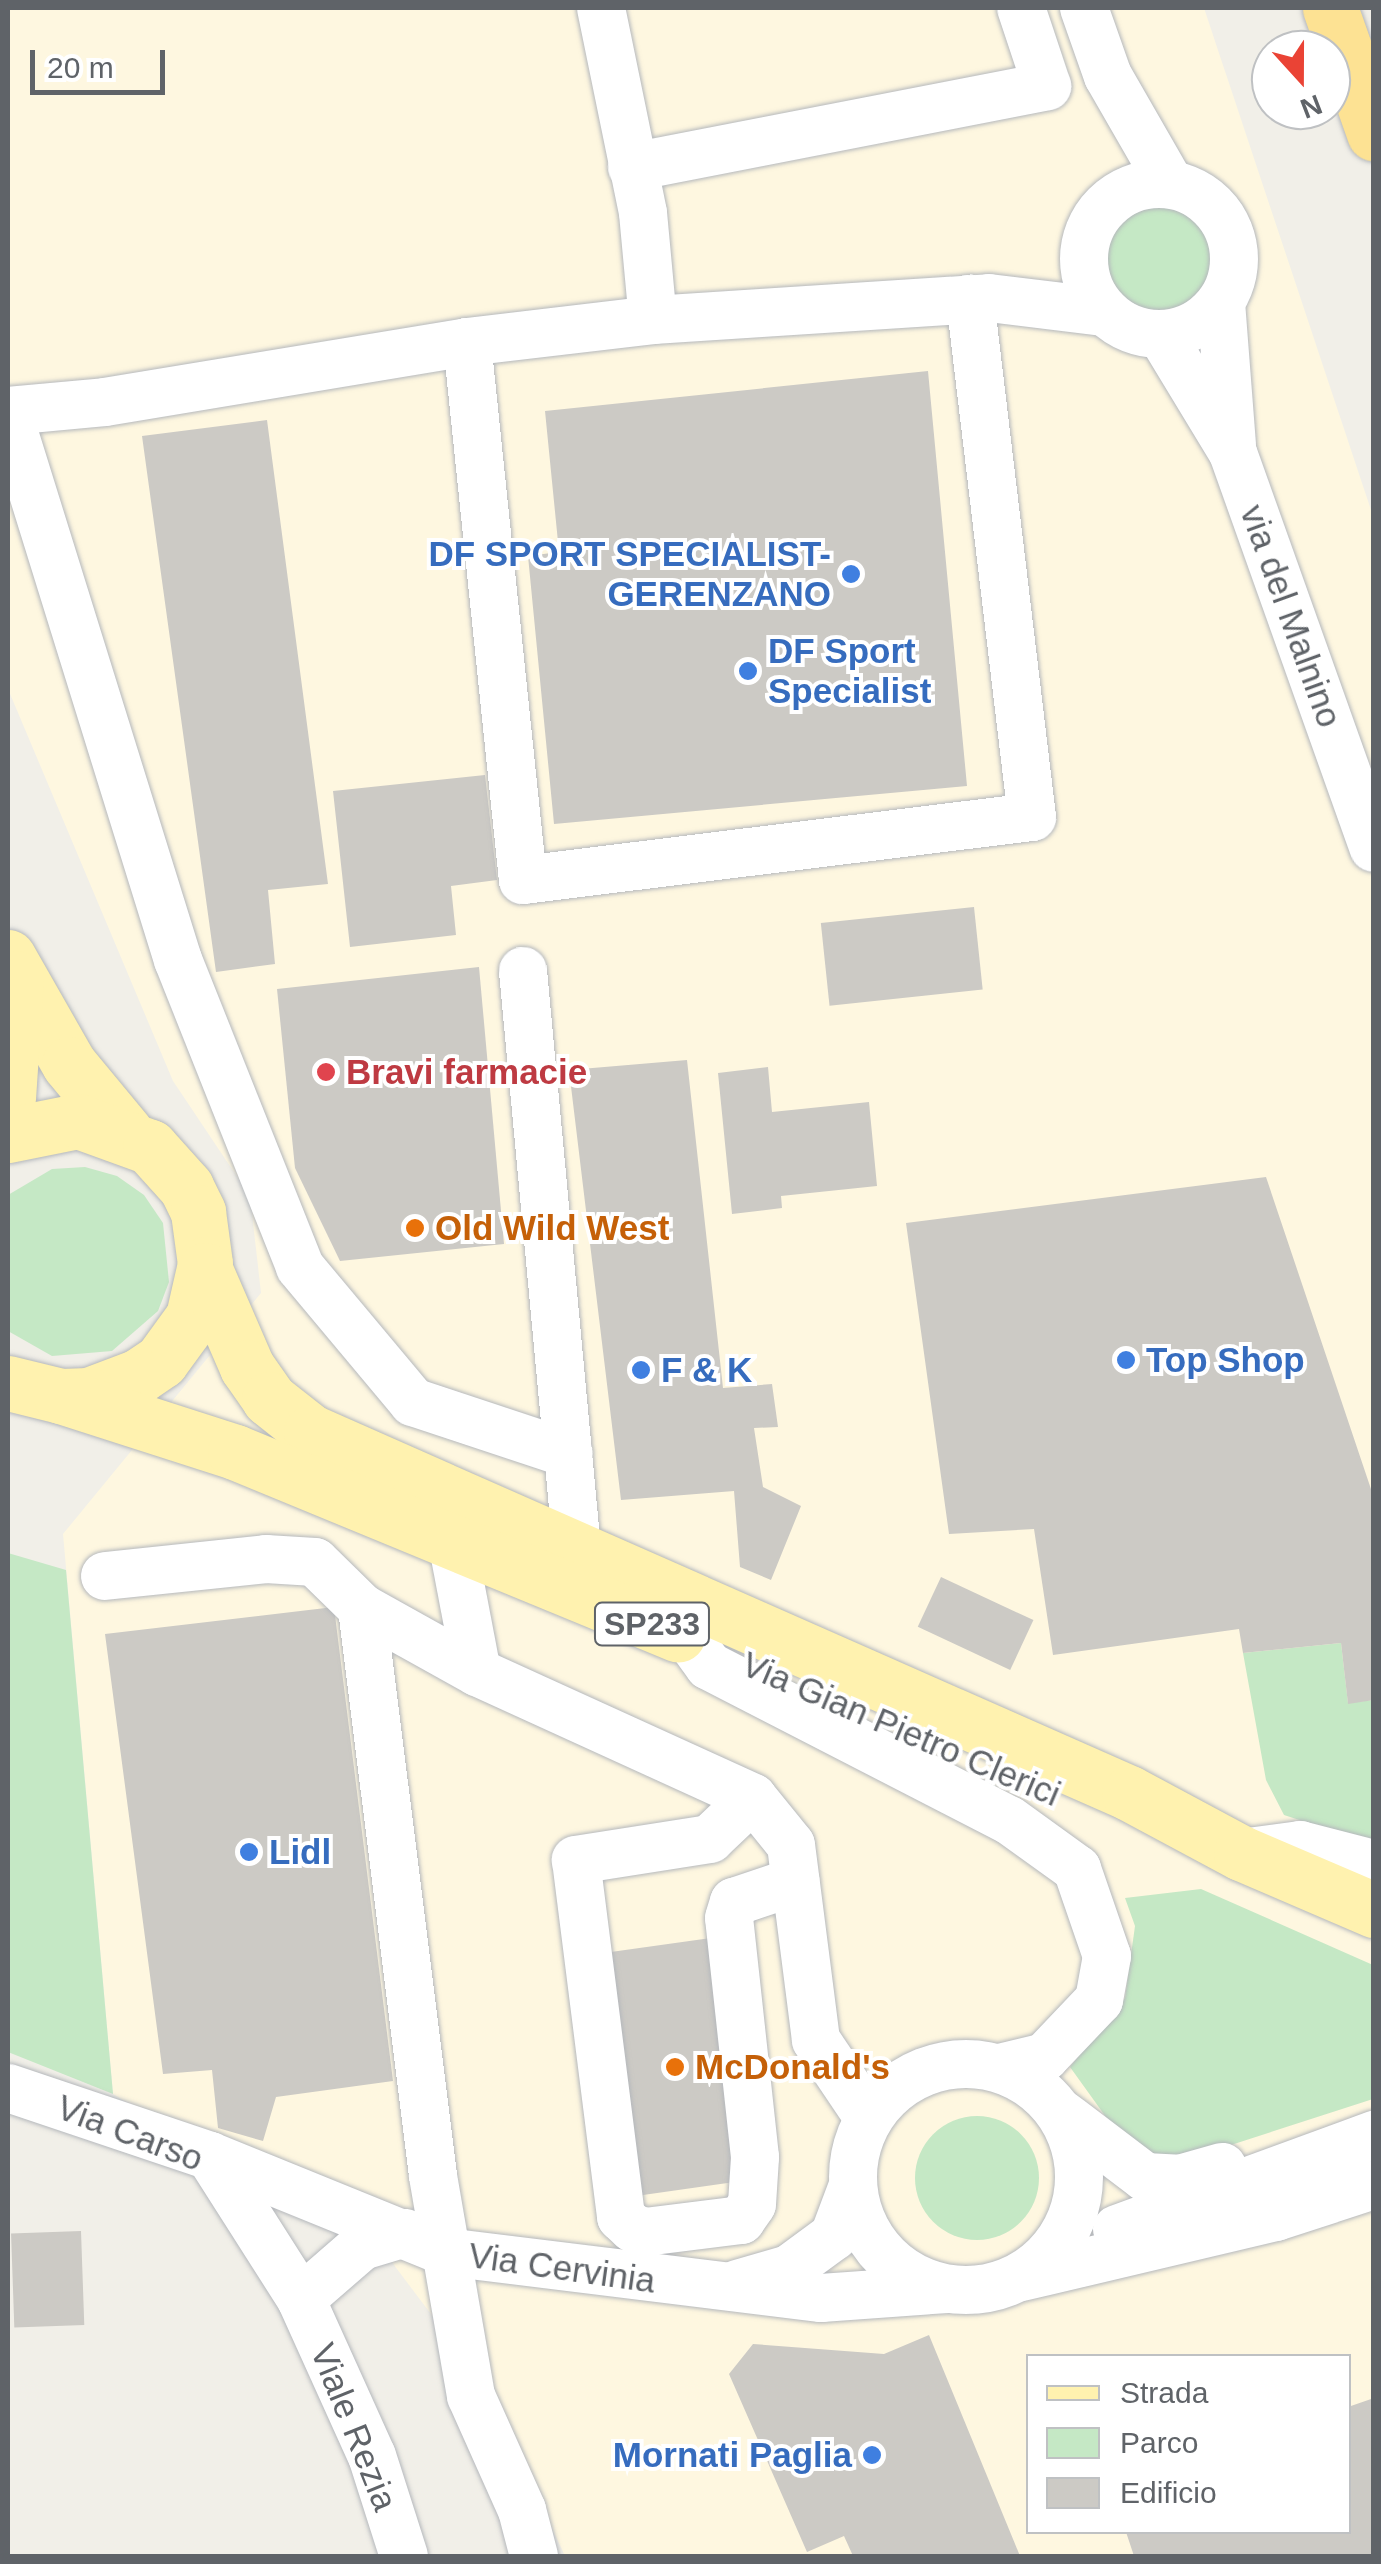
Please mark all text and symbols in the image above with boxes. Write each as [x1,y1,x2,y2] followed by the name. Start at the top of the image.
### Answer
[35,30,170,92] scale bar
[1251,30,1351,130] north arrow
[47,51,114,84] text: 20 m
[1296,89,1326,125] text: N
[1231,499,1351,733] street label: via del Malnino
[428,533,831,615] place label: DF SPORT SPECIALIST- GERENZANO
[840,563,862,585] marker: DF SPORT SPECIALIST- GERENZANO
[768,630,931,712] place label: DF Sport Specialist
[737,660,759,682] marker: DF Sport Specialist
[346,1051,587,1093] place label: Bravi farmacie
[315,1061,337,1083] marker: Bravi farmacie
[435,1207,669,1249] place label: Old Wild West
[404,1217,426,1239] marker: Old Wild West
[1146,1339,1305,1381] place label: Top Shop
[661,1349,752,1391] place label: F & K
[1115,1349,1137,1371] marker: Top Shop
[630,1359,652,1381] marker: F & K
[592,1597,712,1651] road number: SP233
[736,1643,1066,1815] street label: Via Gian Pietro Clerici
[269,1831,331,1873] place label: Lidl
[238,1841,260,1863] marker: Lidl
[695,2046,890,2088] place label: McDonald's
[664,2056,686,2078] marker: McDonald's
[51,2086,209,2180] street label: Via Carso
[466,2234,658,2302] street label: Via Cervinia
[301,2337,407,2517] street label: Viale Rezia
[1026,2354,1351,2534] legend
[1120,2376,1208,2409] text: Strada
[1120,2426,1198,2459] text: Parco
[613,2434,852,2476] place label: Mornati Paglia
[861,2444,883,2466] marker: Mornati Paglia
[1120,2476,1217,2509] text: Edificio

